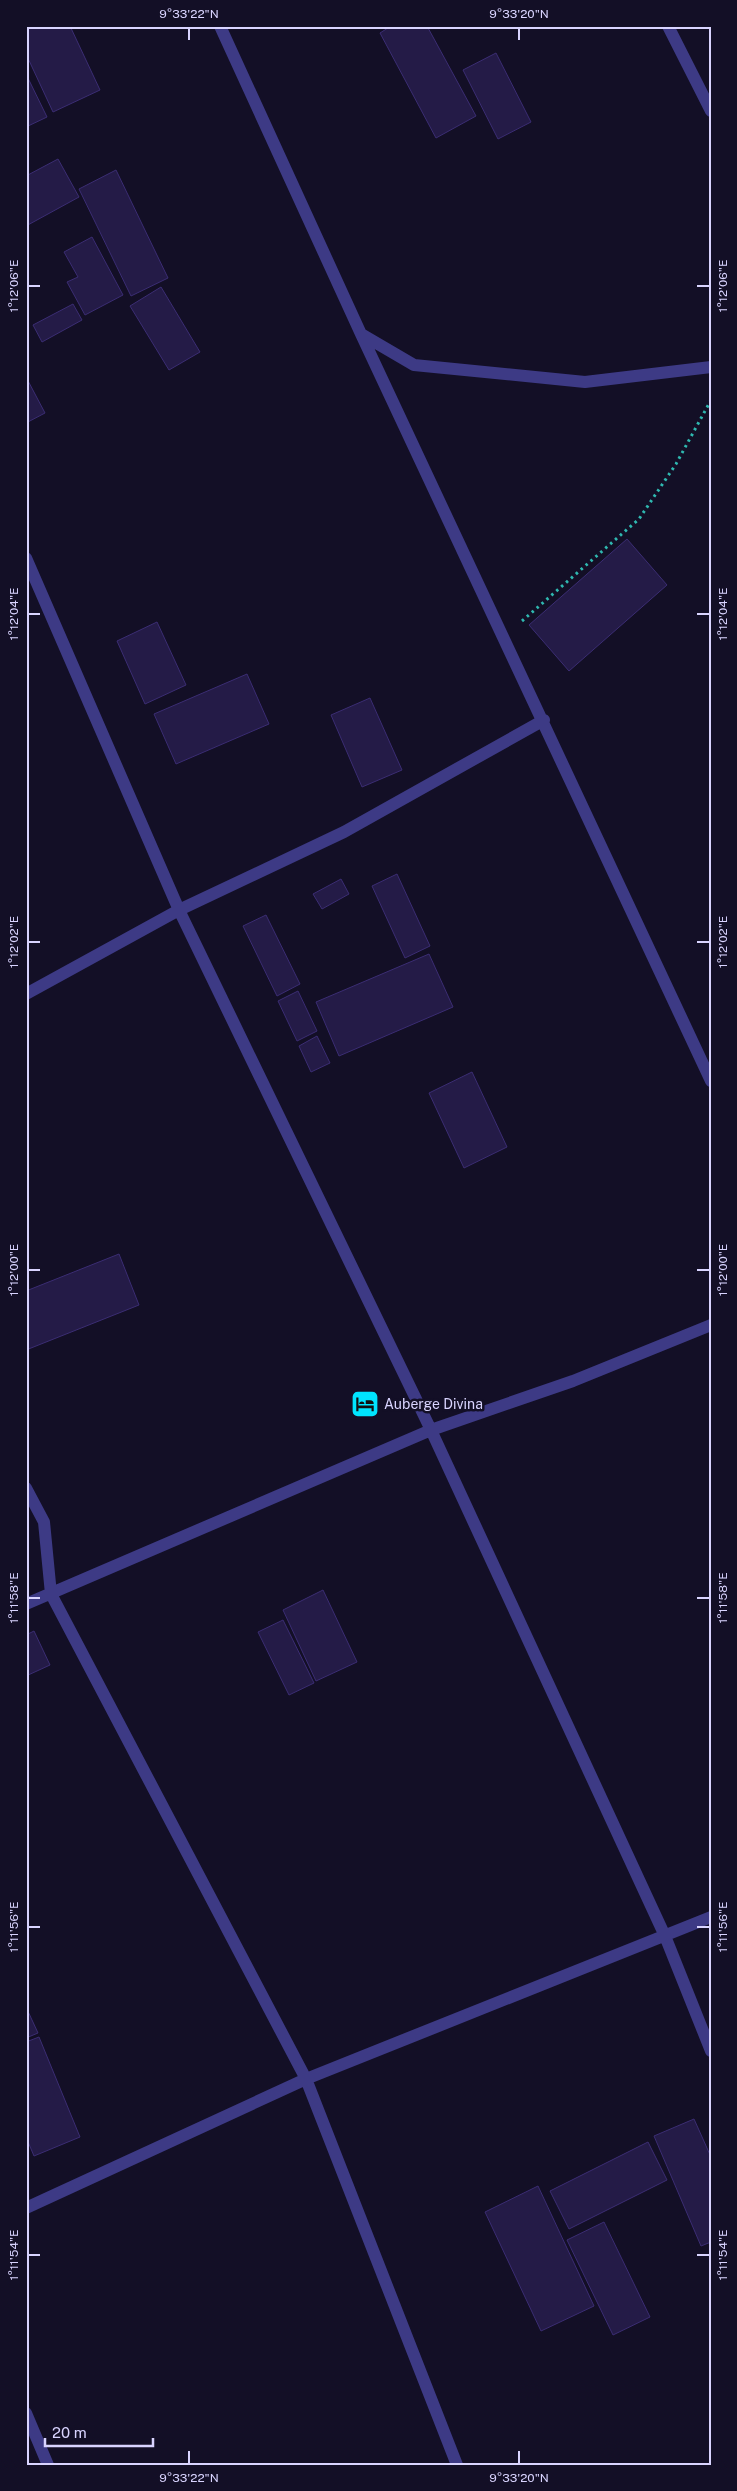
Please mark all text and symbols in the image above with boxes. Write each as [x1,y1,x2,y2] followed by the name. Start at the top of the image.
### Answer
[159,7,219,21] text: 9°33'22"N
[489,7,549,21] text: 9°33'20"N
[7,260,21,312] text: 1°12'06"E
[716,260,730,312] text: 1°12'06"E
[7,588,21,640] text: 1°12'04"E
[716,588,730,640] text: 1°12'04"E
[7,916,21,968] text: 1°12'02"E
[716,916,730,968] text: 1°12'02"E
[7,1244,21,1296] text: 1°12'00"E
[716,1244,730,1296] text: 1°12'00"E
[350,1389,380,1419] hotel icon: Auberge Divina
[384,1396,483,1412] place label: Auberge Divina
[7,1572,21,1624] text: 1°11'58"E
[716,1572,730,1624] text: 1°11'58"E
[7,1902,21,1952] text: 1°11'56"E
[716,1902,730,1952] text: 1°11'56"E
[7,2230,21,2280] text: 1°11'54"E
[716,2230,730,2280] text: 1°11'54"E
[45,2416,152,2448] scale bar
[52,2424,87,2441] text: 20 m
[159,2471,219,2485] text: 9°33'22"N
[489,2471,549,2485] text: 9°33'20"N

